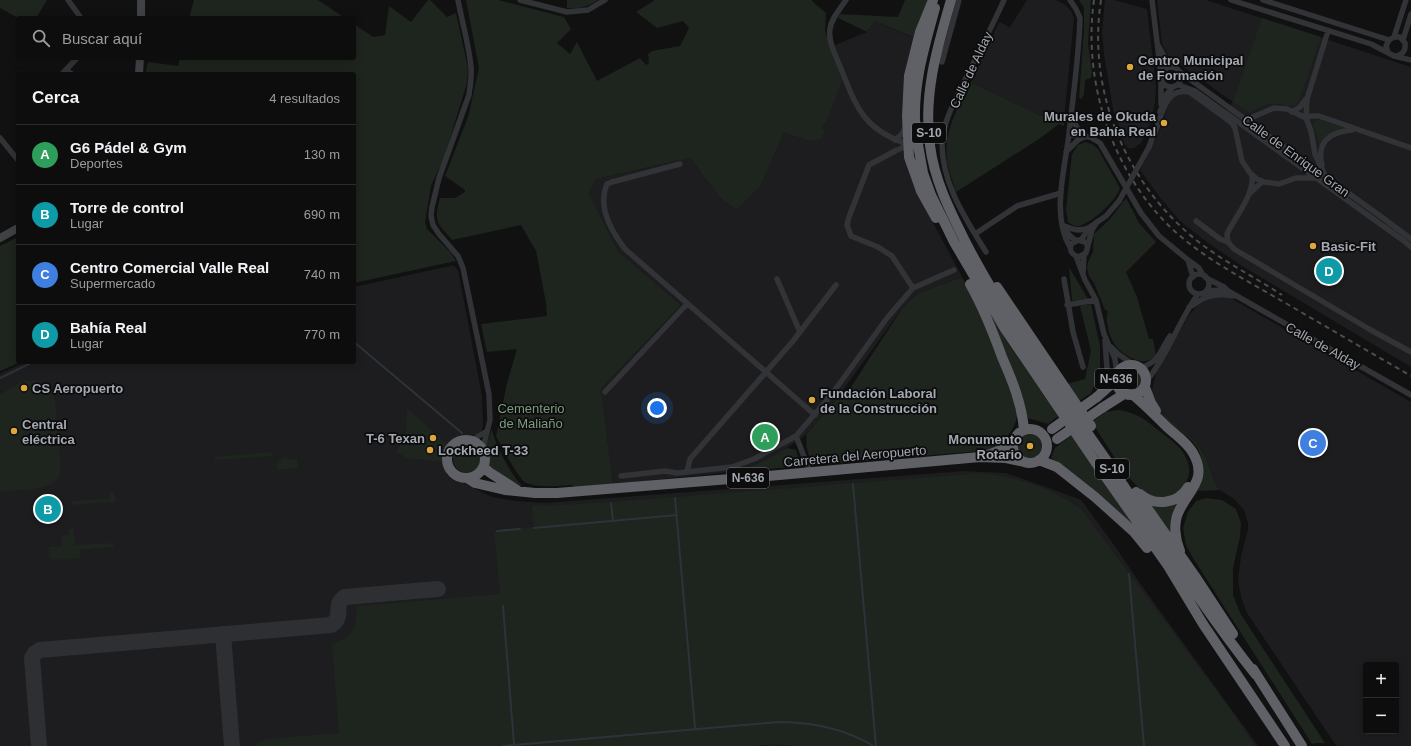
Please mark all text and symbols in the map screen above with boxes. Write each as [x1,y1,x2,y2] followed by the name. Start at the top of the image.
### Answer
[16,16,356,60] search box
[30,27,52,49] icon: search
[947,29,996,111] street label: Calle de Alday
[62,30,142,47] text: Buscar aquí
[1138,53,1243,83] place label: Centro Municipal de Formación
[1125,62,1135,72] marker: Centro Municipal de Formación
[32,88,79,107] text: Cerca
[269,91,340,106] text: 4 resultados
[1044,109,1157,139] place label: Murales de Okuda en Bahía Real
[1240,112,1352,200] street label: Calle de Enrique Gran
[1159,118,1169,128] marker: Murales de Okuda en Bahía Real
[912,123,946,143] road number: S-10
[70,139,187,156] text: G6 Pádel & Gym
[40,147,50,162] text: A
[304,147,340,162] text: 130 m
[70,156,123,171] text: Deportes
[70,199,184,216] text: Torre de control
[40,207,50,222] text: B
[304,207,340,222] text: 690 m
[70,216,103,231] text: Lugar
[1321,239,1377,254] place label: Basic-Fit
[1308,241,1318,251] marker: Basic-Fit
[1316,256,1342,286] pin: D
[70,259,269,276] text: Centro Comercial Valle Real
[40,267,50,282] text: C
[304,267,340,282] text: 740 m
[70,276,155,291] text: Supermercado
[70,319,147,336] text: Bahía Real
[1283,319,1363,373] street label: Calle de Alday
[40,327,50,342] text: D
[304,327,340,342] text: 770 m
[70,336,103,351] text: Lugar
[1095,369,1137,389] road number: N-636
[32,381,123,396] place label: CS Aeropuerto
[19,383,29,393] marker: CS Aeropuerto
[820,386,937,416] place label: Fundación Laboral de la Construcción
[807,395,817,405] marker: Fundación Laboral de la Construcción
[647,398,667,418] your location
[497,401,565,431] park label: Cementerio de Maliaño
[22,417,76,447] place label: Central eléctrica
[752,422,778,452] pin: A
[9,426,19,436] marker: Central eléctrica
[1300,428,1326,458] pin: C
[366,431,425,446] place label: T-6 Texan
[948,432,1022,462] place label: Monumento Rotario
[428,433,438,443] marker: T-6 Texan
[1025,441,1035,451] marker: Monumento Rotario
[783,442,927,470] street label: Carretera del Aeropuerto
[438,443,528,458] place label: Lockheed T-33
[425,445,435,455] marker: Lockheed T-33
[1095,459,1129,479] road number: S-10
[727,468,769,488] road number: N-636
[35,494,61,524] pin: B
[1363,662,1399,734] map controls
[1363,662,1399,698] button: +
[1363,698,1399,734] button: −

